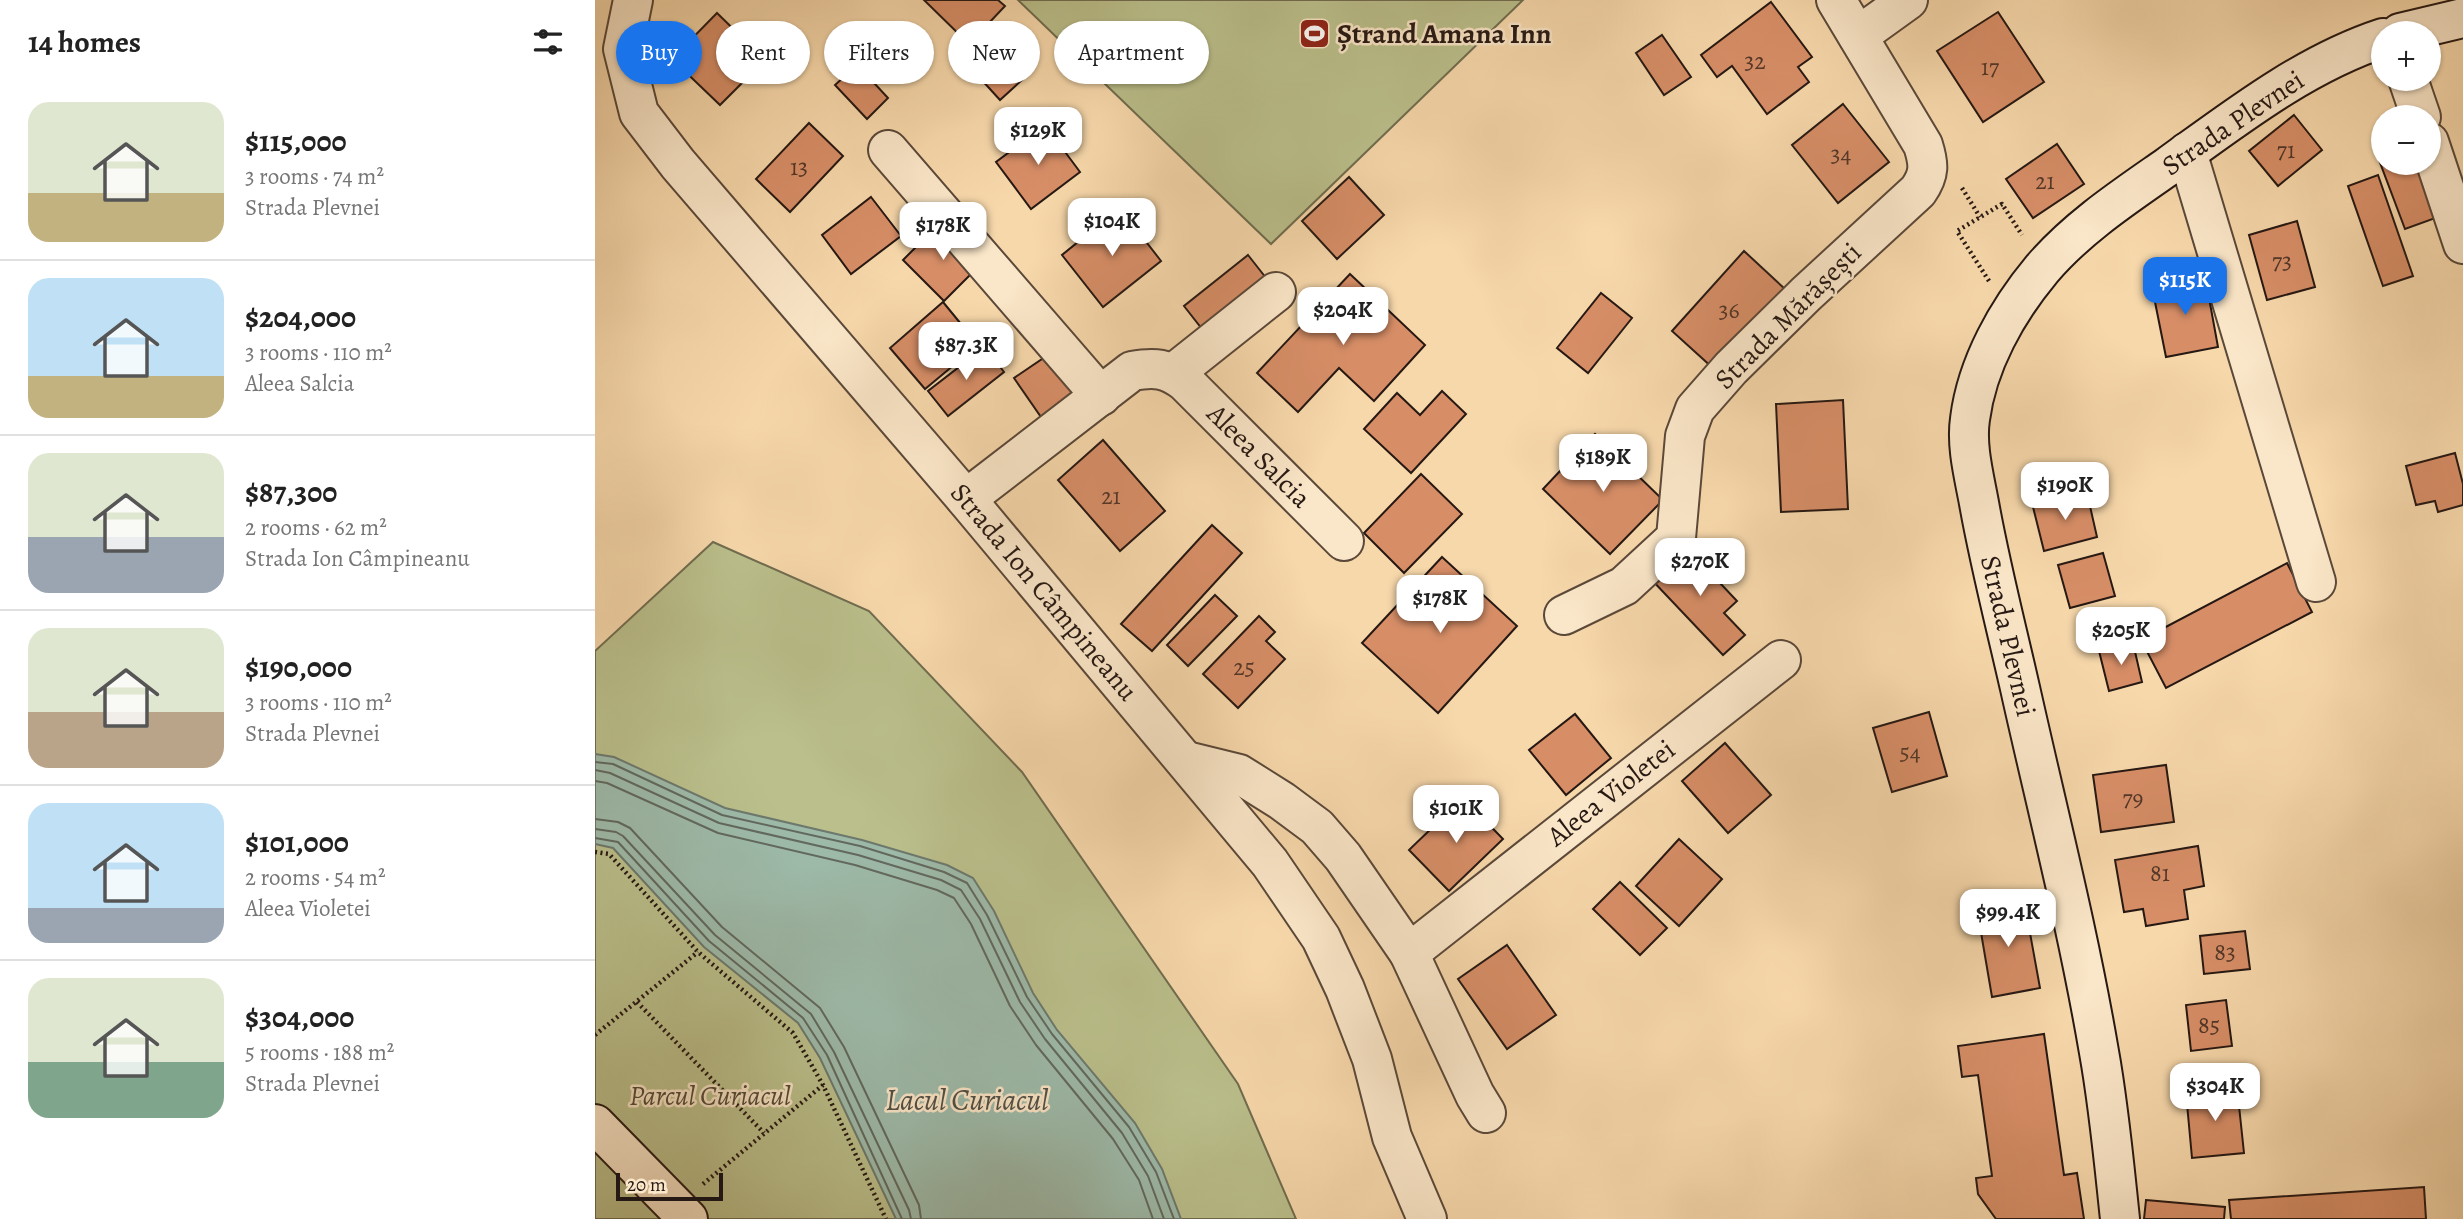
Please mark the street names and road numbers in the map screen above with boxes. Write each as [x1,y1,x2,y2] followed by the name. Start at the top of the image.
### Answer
[2154,61,2312,185] street label: Strada Plevnei
[1706,234,1870,398] street label: Strada Mărășești
[1198,395,1320,517] street label: Aleea Salcia
[942,475,1147,710] street label: Strada Ion Câmpineanu
[1971,552,2045,720] street label: Strada Plevnei
[1538,731,1683,856] street label: Aleea Violetei

